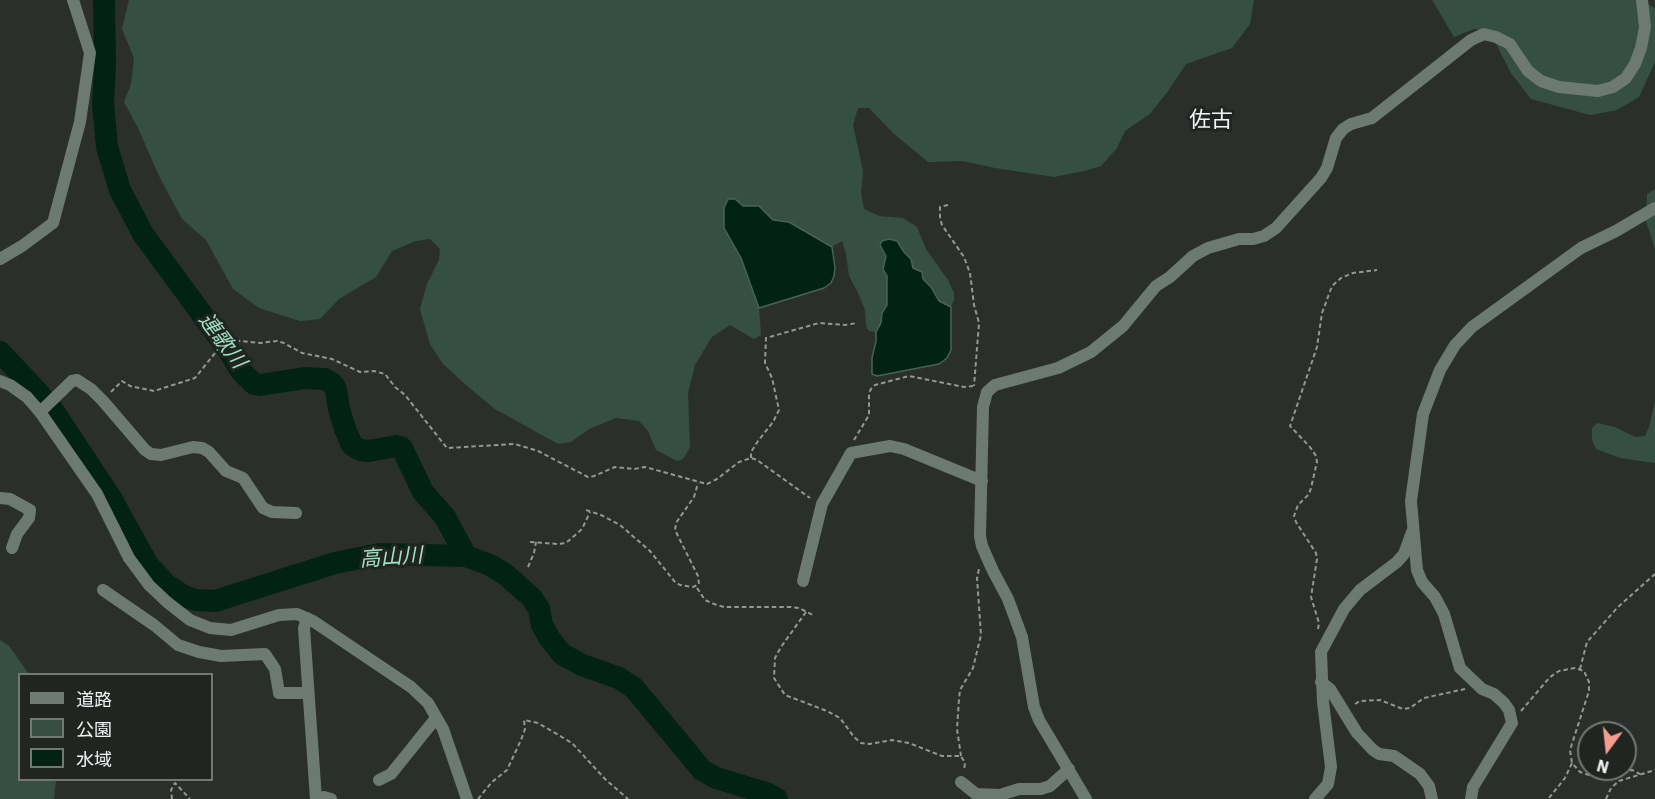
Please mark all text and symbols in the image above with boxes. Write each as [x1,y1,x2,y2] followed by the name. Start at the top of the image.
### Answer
[1189,108,1233,134] district label: 佐古
[193,308,251,374] water label: 連歌川
[359,543,423,573] water label: 高山川
[18,673,213,781] legend
[76,688,112,711] text: 道路
[76,718,112,741] text: 公園
[1577,721,1637,781] north arrow
[76,748,112,771] text: 水域
[1595,755,1611,778] text: N

